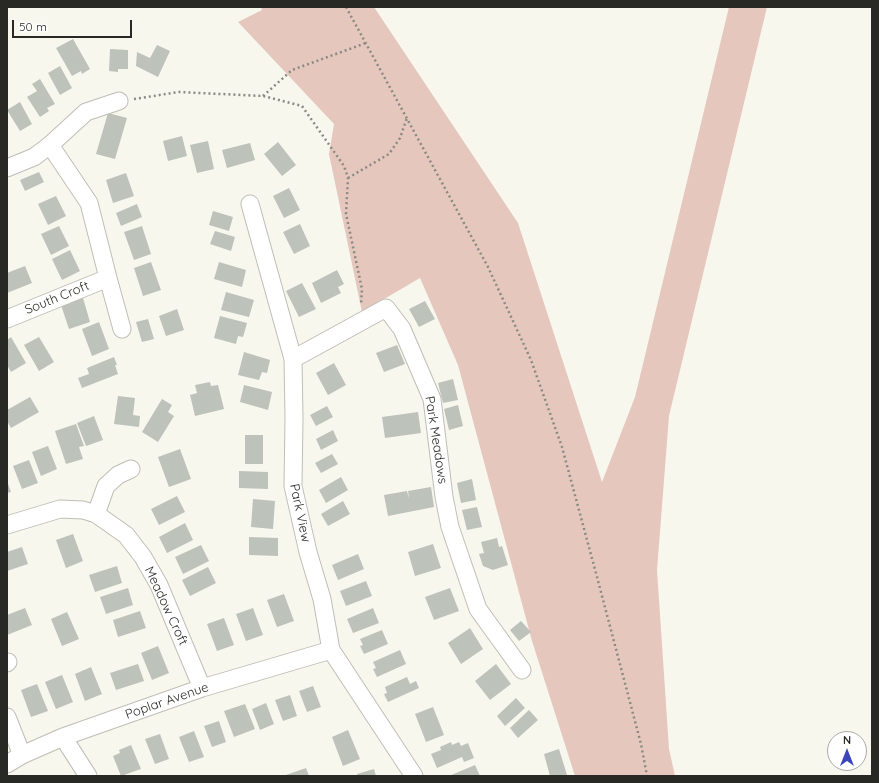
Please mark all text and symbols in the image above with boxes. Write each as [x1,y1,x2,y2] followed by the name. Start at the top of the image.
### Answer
[14,12,134,38] scale bar
[19,19,47,34] text: 50 m
[23,278,91,318] street label: South Croft
[421,395,451,485] street label: Park Meadows
[286,482,314,544] street label: Park View
[141,564,191,648] street label: Meadow Croft
[123,679,211,723] street label: Poplar Avenue
[827,731,867,771] north arrow
[843,733,851,747] text: N

